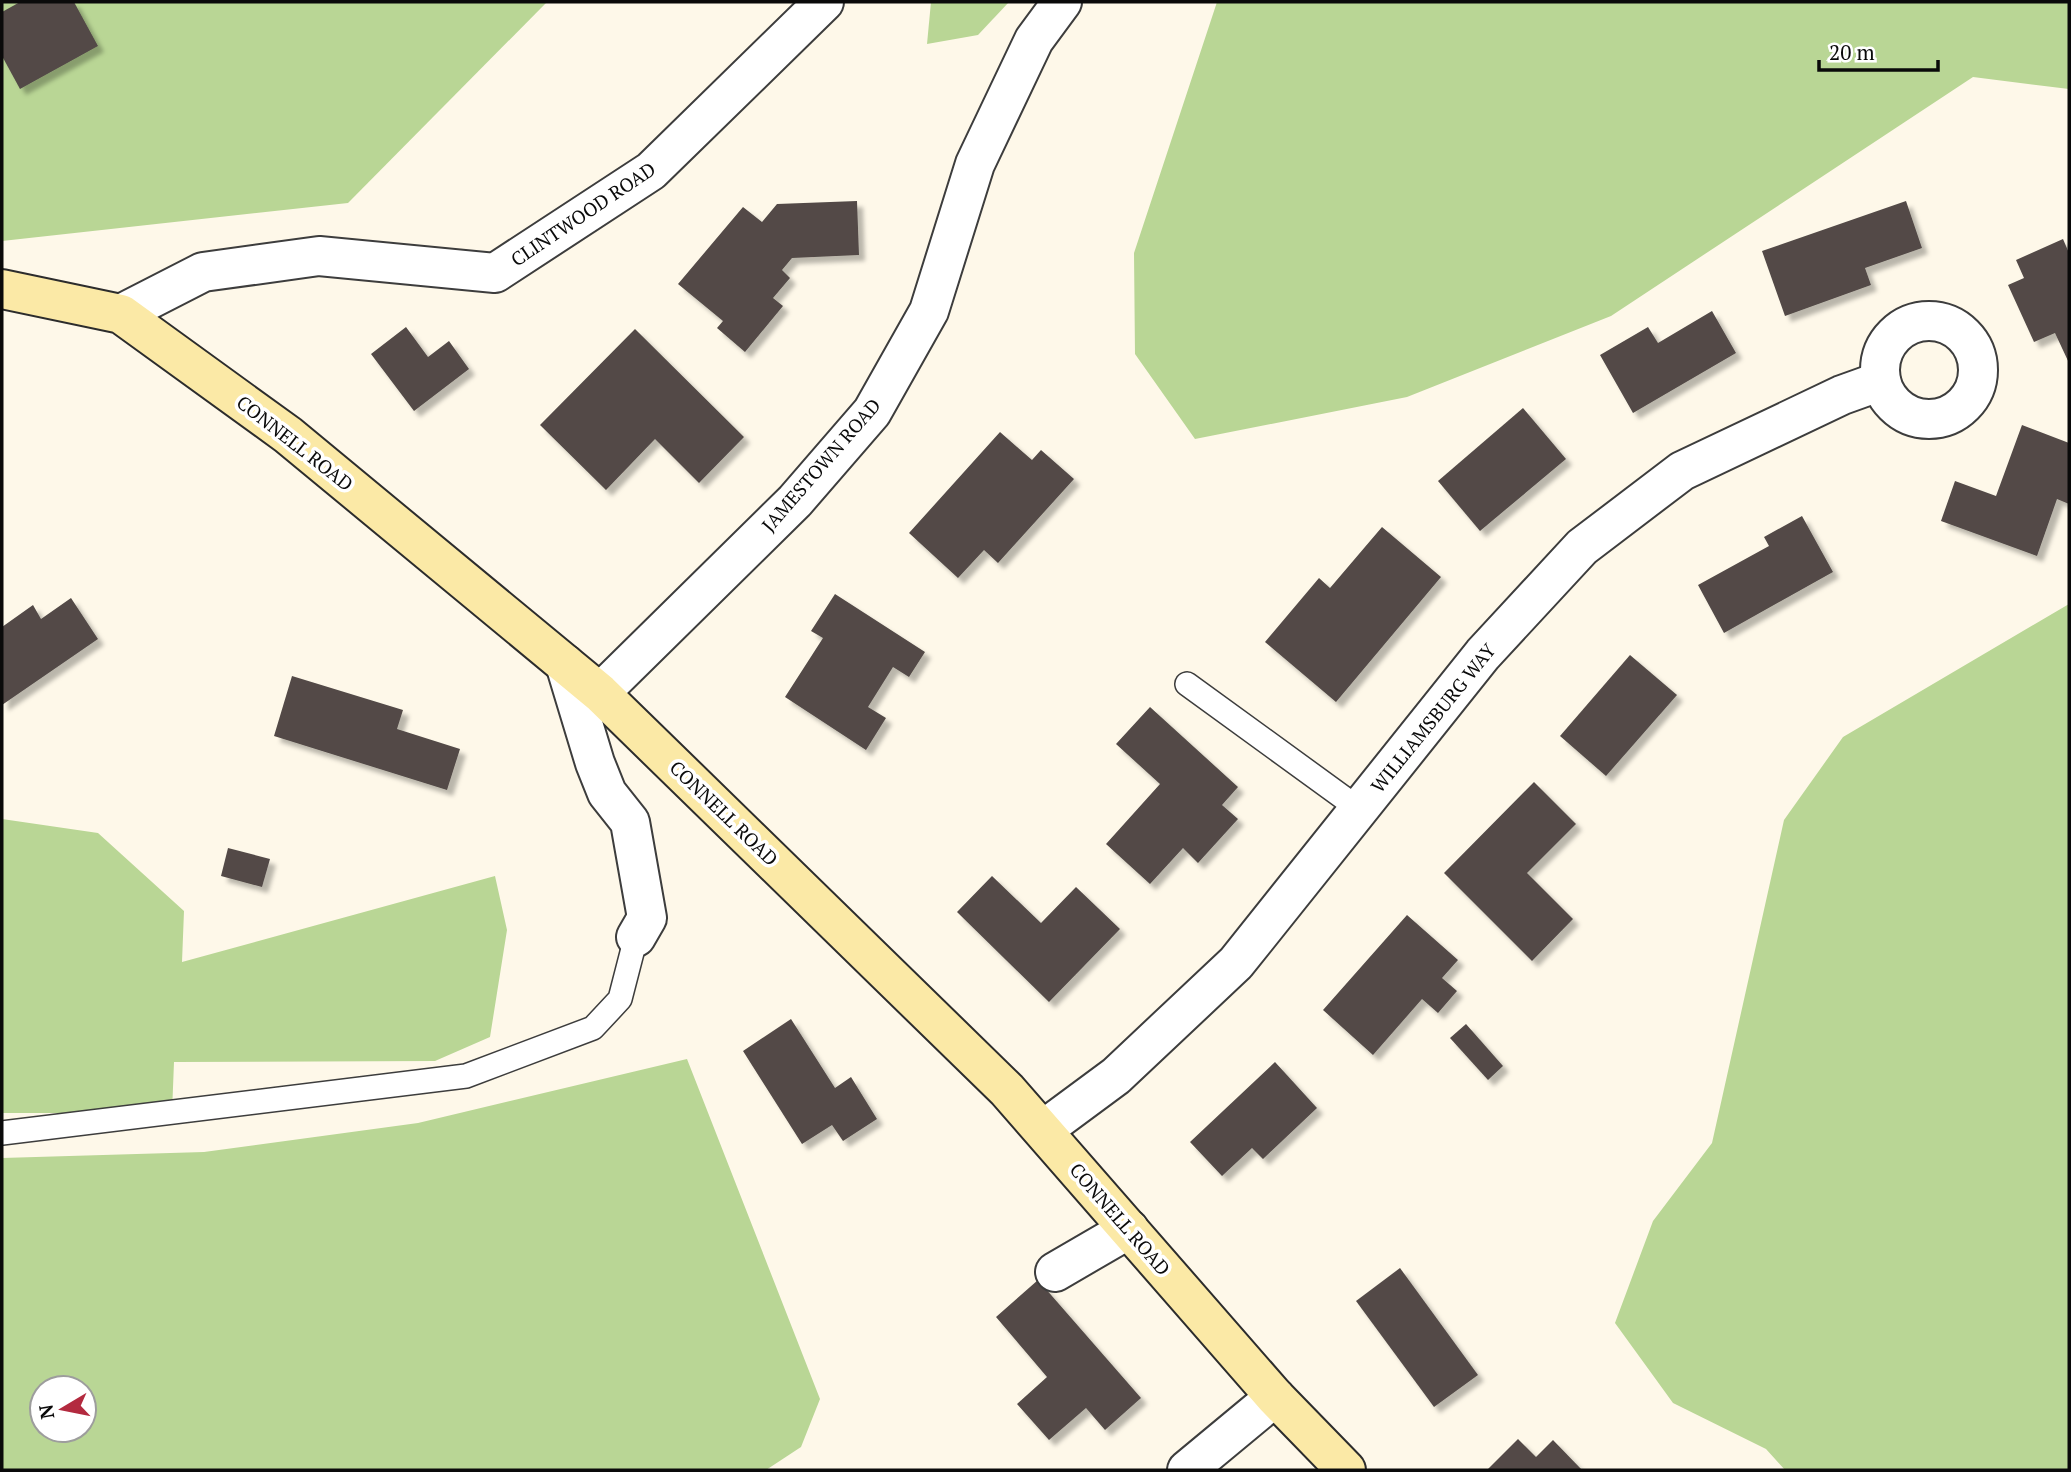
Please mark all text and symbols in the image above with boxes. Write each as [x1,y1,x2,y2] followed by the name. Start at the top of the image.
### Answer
[1819,28,1938,72] scale bar
[1829,38,1875,66] text: 20 m
[506,156,660,271] street label: CLINTWOOD ROAD
[232,389,359,496] street label: CONNELL ROAD
[756,393,886,537] street label: JAMESTOWN ROAD
[1365,637,1501,797] street label: WILLIAMSBURG WAY
[665,755,784,871] street label: CONNELL ROAD
[1065,1157,1176,1280] street label: CONNELL ROAD
[28,1374,98,1444] north arrow
[32,1402,59,1421] text: N

